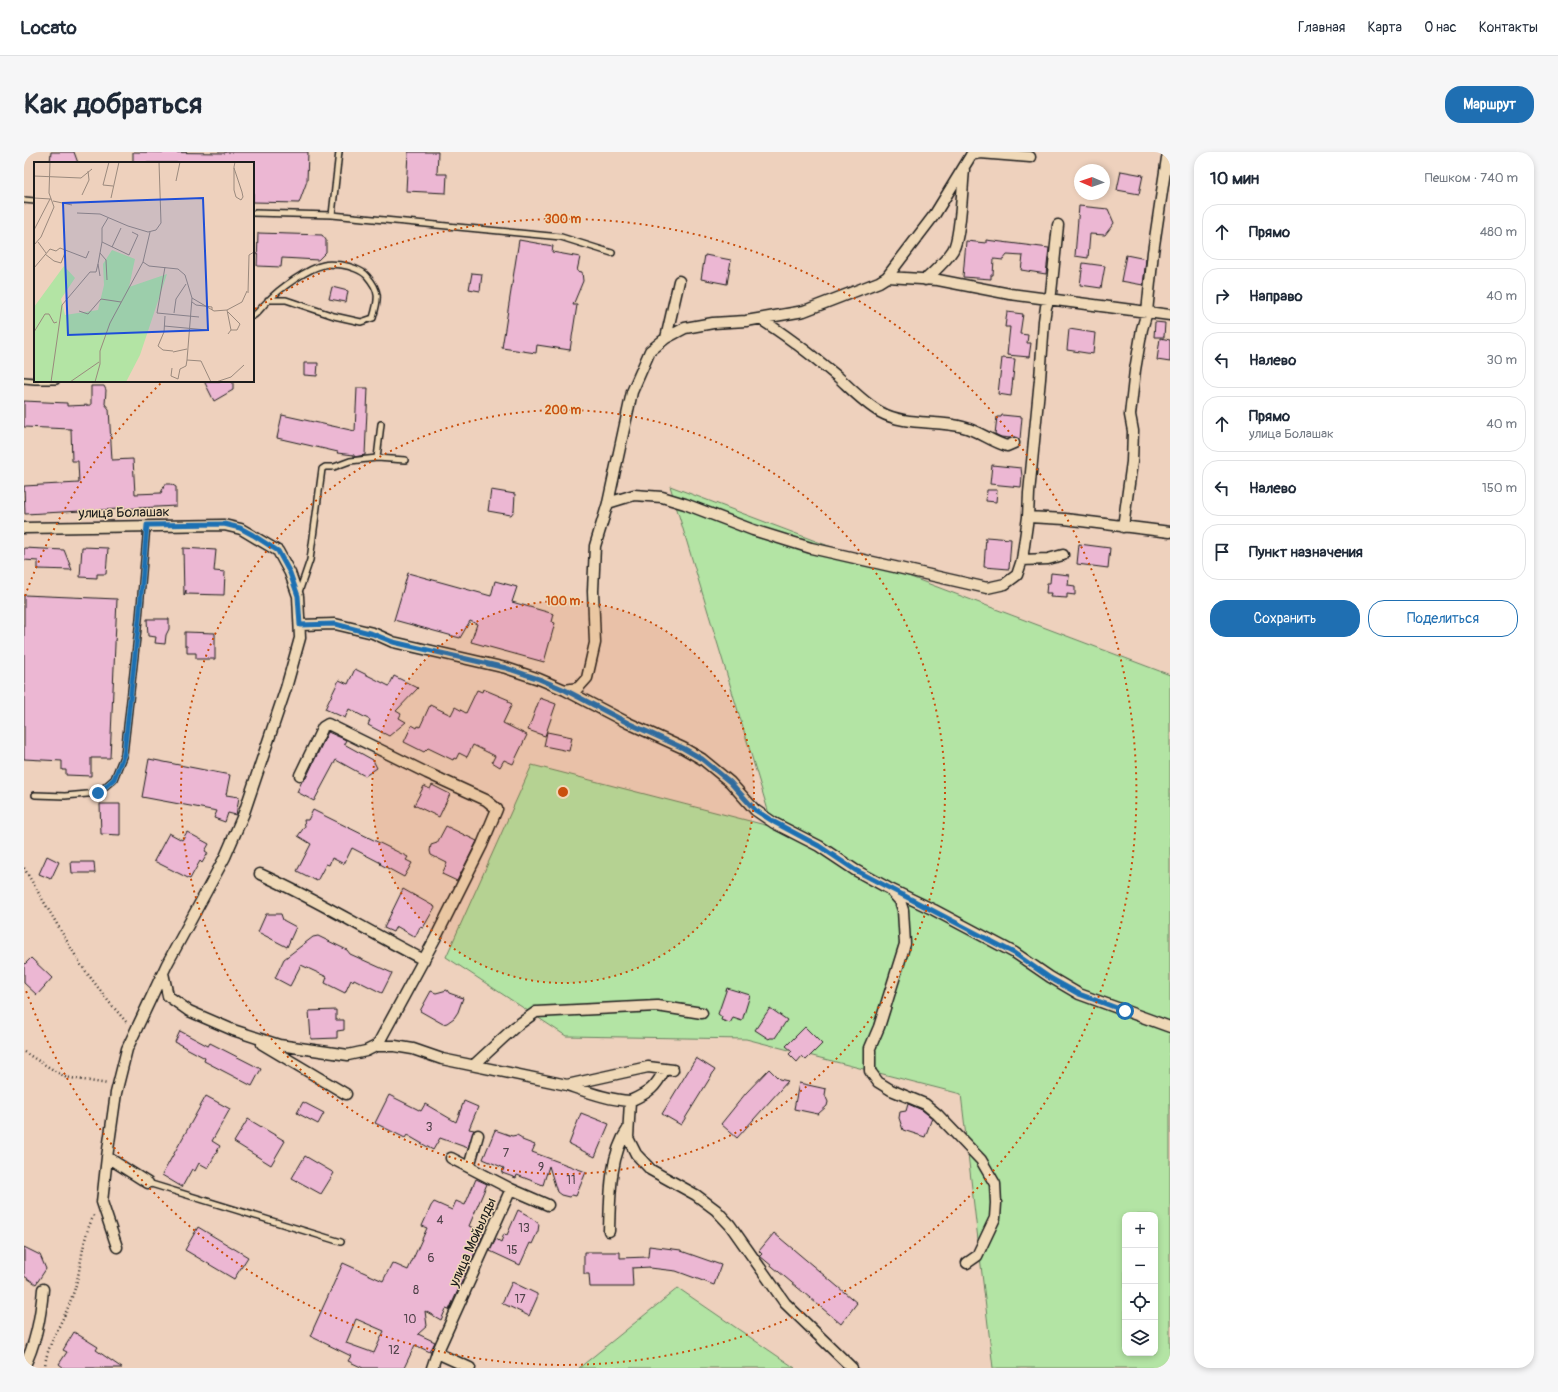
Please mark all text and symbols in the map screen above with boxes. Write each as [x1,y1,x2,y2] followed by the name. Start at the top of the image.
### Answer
[20,16,77,40] text: Locato
[1298,19,1345,36] text: Главная
[1367,19,1402,36] text: Карта
[1424,19,1457,36] text: О нас
[1479,19,1538,36] text: Контакты
[1445,86,1534,123] button: Маршрут
[24,87,202,122] text: Как добраться
[34,162,254,382] inset map
[1074,164,1110,200] north arrow
[1210,168,1259,189] text: 10 мин
[1425,170,1518,186] text: Пешком · 740 m
[545,212,582,227] text: 300 m
[1211,221,1233,243] icon: ahead
[1249,223,1290,242] text: Прямо
[1480,224,1517,240] text: 480 m
[1211,285,1233,307] icon: right
[1249,287,1303,306] text: Направо
[1486,288,1517,304] text: 40 m
[1211,349,1233,371] icon: left
[1249,351,1296,370] text: Налево
[1487,352,1517,368] text: 30 m
[545,403,582,418] text: 200 m
[1249,407,1290,426] text: Прямо
[1211,413,1233,435] icon: ahead
[1486,416,1517,432] text: 40 m
[1249,426,1334,442] text: улица Болашак
[1211,477,1233,499] icon: left
[1249,479,1296,498] text: Налево
[1482,480,1517,496] text: 150 m
[77,503,170,522] street label: улица Болашак
[1211,541,1233,563] icon: arrive
[1249,543,1363,562] text: Пункт назначения
[546,594,581,609] text: 100 m
[1210,600,1360,637] button: Сохранить
[1368,600,1518,637] button: Поделиться
[89,784,107,802] route end
[556,785,570,799] centre of rings
[1116,1002,1134,1020] route start
[426,1120,433,1135] house number: 3
[503,1146,510,1161] house number: 7
[538,1160,544,1175] house number: 9
[566,1173,576,1188] house number: 11
[445,1195,500,1290] street label: улица Мойылды
[1122,1212,1158,1356] map controls
[1122,1212,1158,1248] button: +
[437,1213,444,1228] house number: 4
[518,1221,530,1236] house number: 13
[506,1243,518,1258] house number: 15
[1122,1248,1158,1284] button: −
[428,1251,435,1266] house number: 6
[413,1283,419,1298] house number: 8
[1122,1284,1158,1320] button: locate
[514,1292,526,1307] house number: 17
[404,1312,416,1327] house number: 10
[1122,1320,1158,1356] button: layers
[388,1343,400,1358] house number: 12

